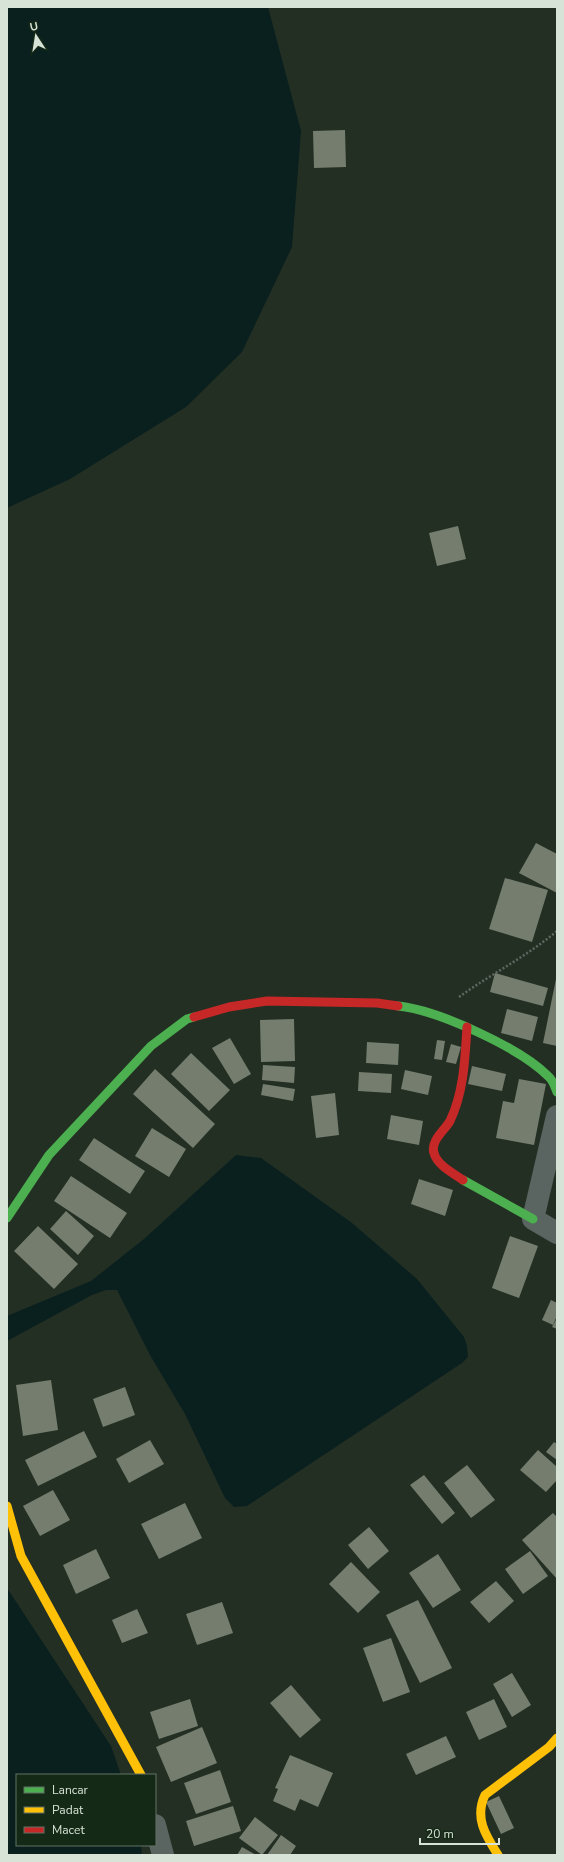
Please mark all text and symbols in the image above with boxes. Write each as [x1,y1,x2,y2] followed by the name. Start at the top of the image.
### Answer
[16,16,56,56] north arrow
[28,19,40,35] text: U
[16,1774,156,1846] legend
[52,1782,89,1798] text: Lancar
[52,1802,84,1818] text: Padat
[420,1820,499,1846] scale bar
[52,1822,85,1838] text: Macet
[426,1826,454,1842] text: 20 m

